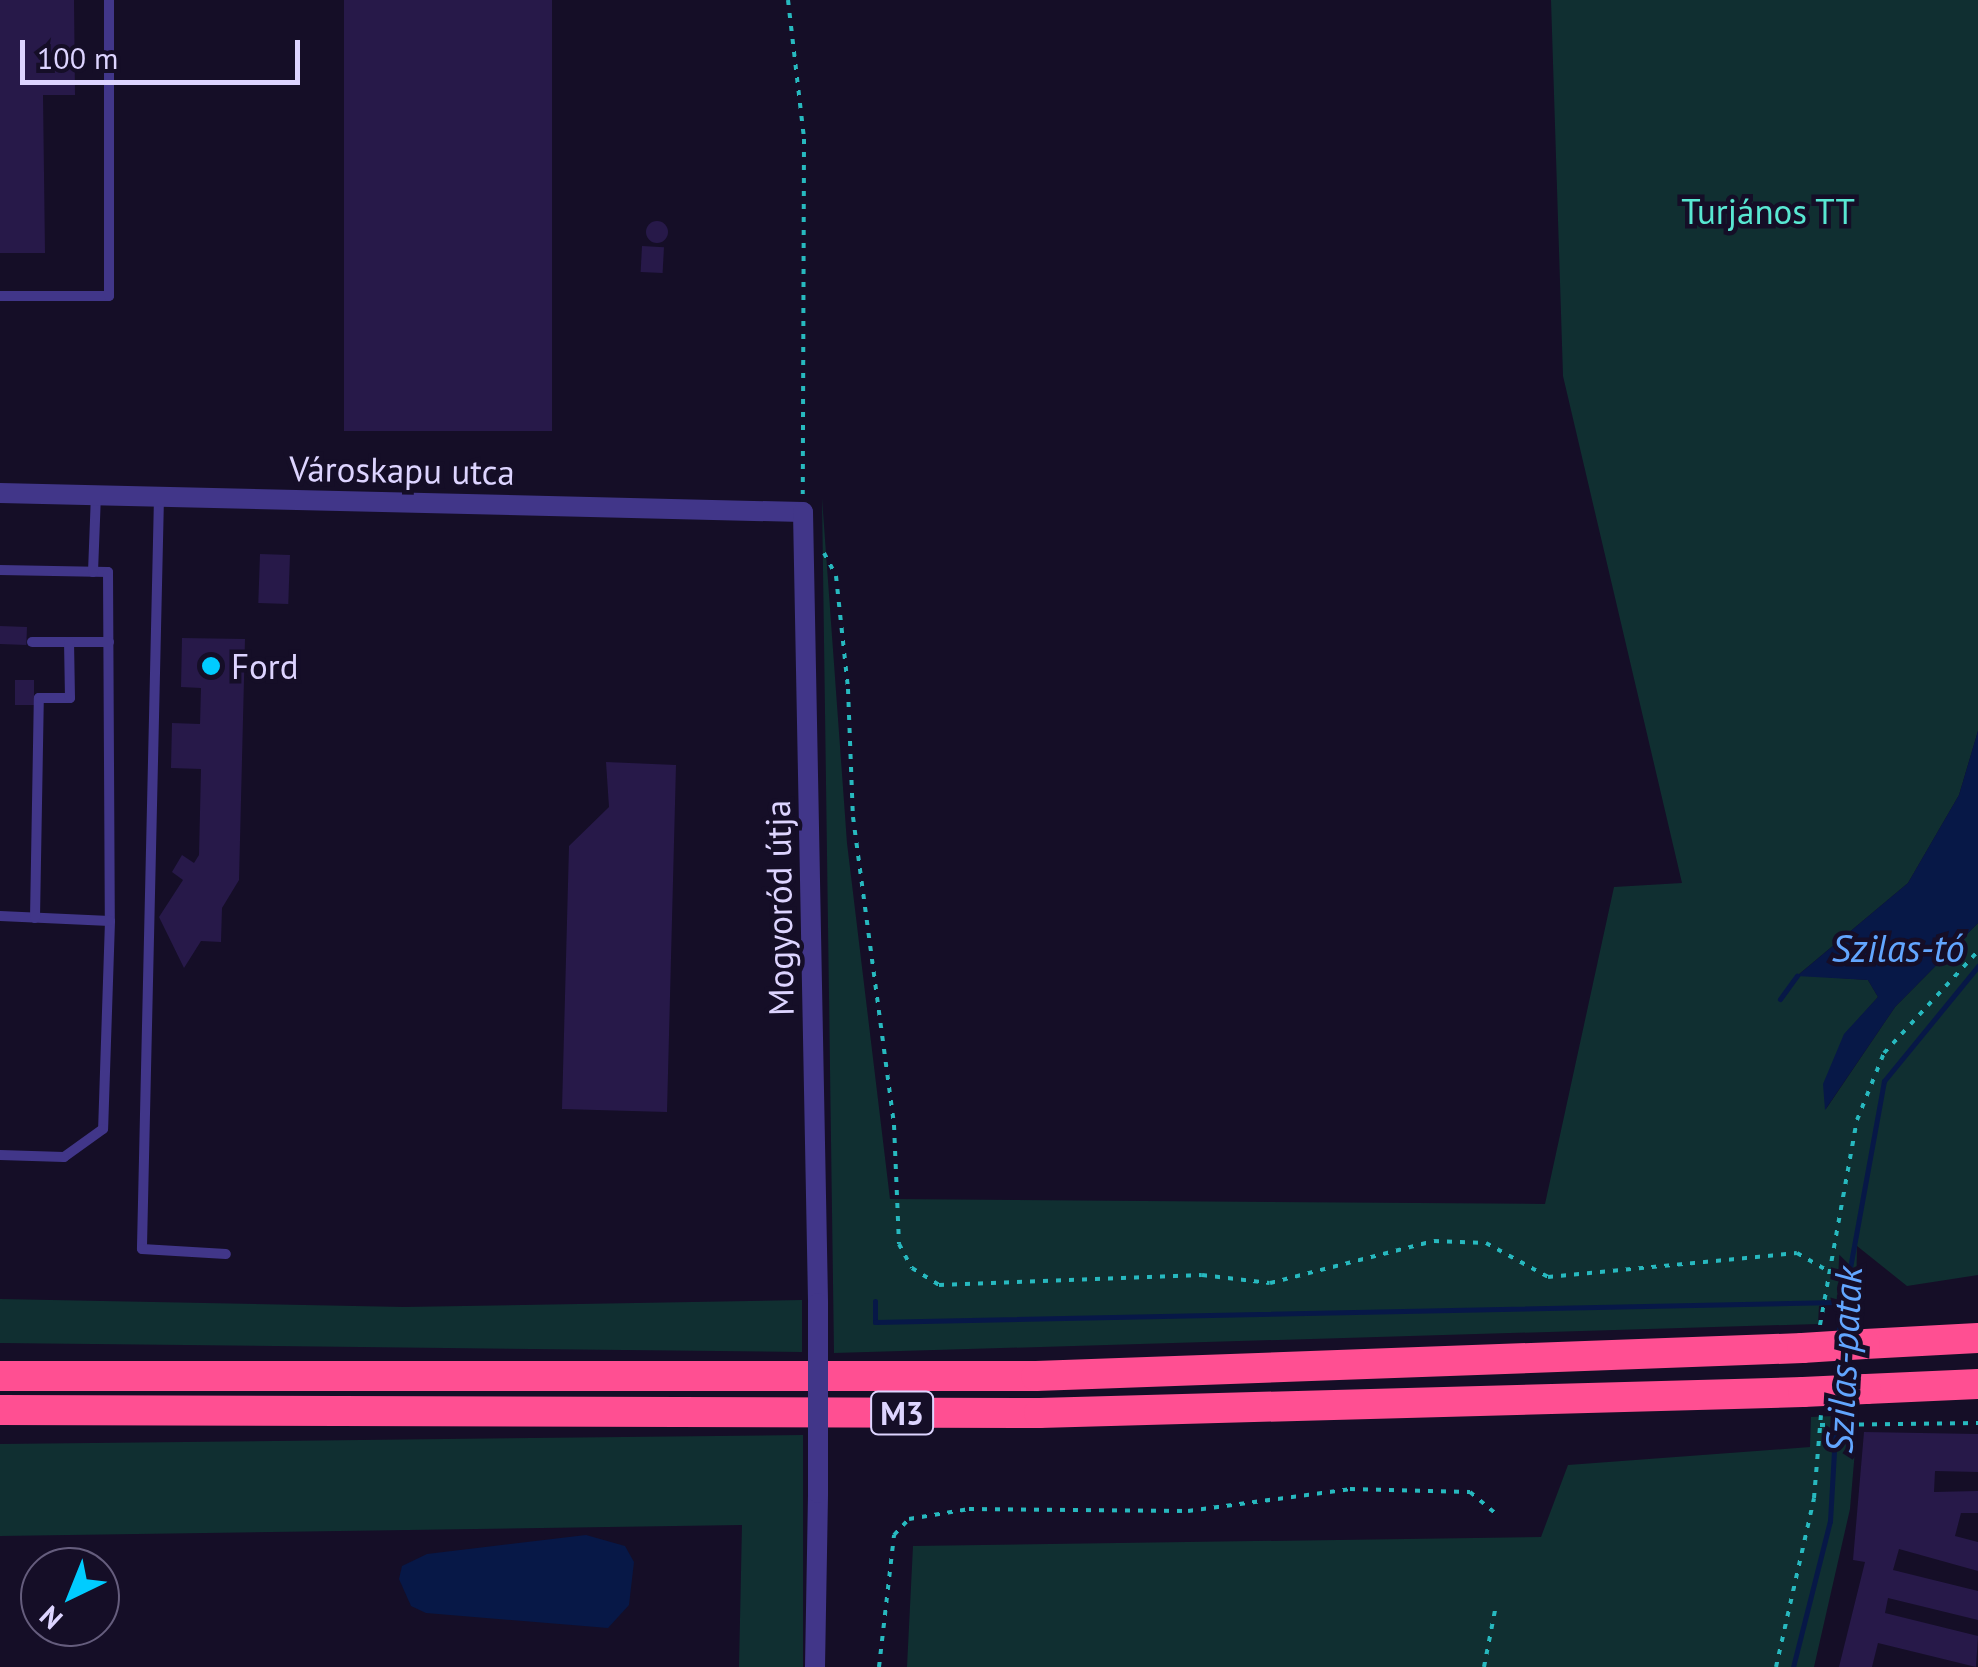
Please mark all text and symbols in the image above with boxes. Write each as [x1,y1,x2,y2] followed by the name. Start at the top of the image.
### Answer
[25,20,305,82] scale bar
[37,38,118,77] text: 100 m
[1681,190,1855,232] park label: Turjános TT
[289,447,515,493] street label: Városkapu utca
[231,645,299,687] place label: Ford
[200,655,222,677] marker: Ford
[756,800,802,1016] street label: Mogyoród útja
[1831,925,1965,971] water label: Szilas-tó
[1815,1265,1871,1455] water label: Szilas-patak
[870,1386,934,1440] road number: M3
[20,1547,120,1647] north arrow
[31,1598,70,1638] text: N

